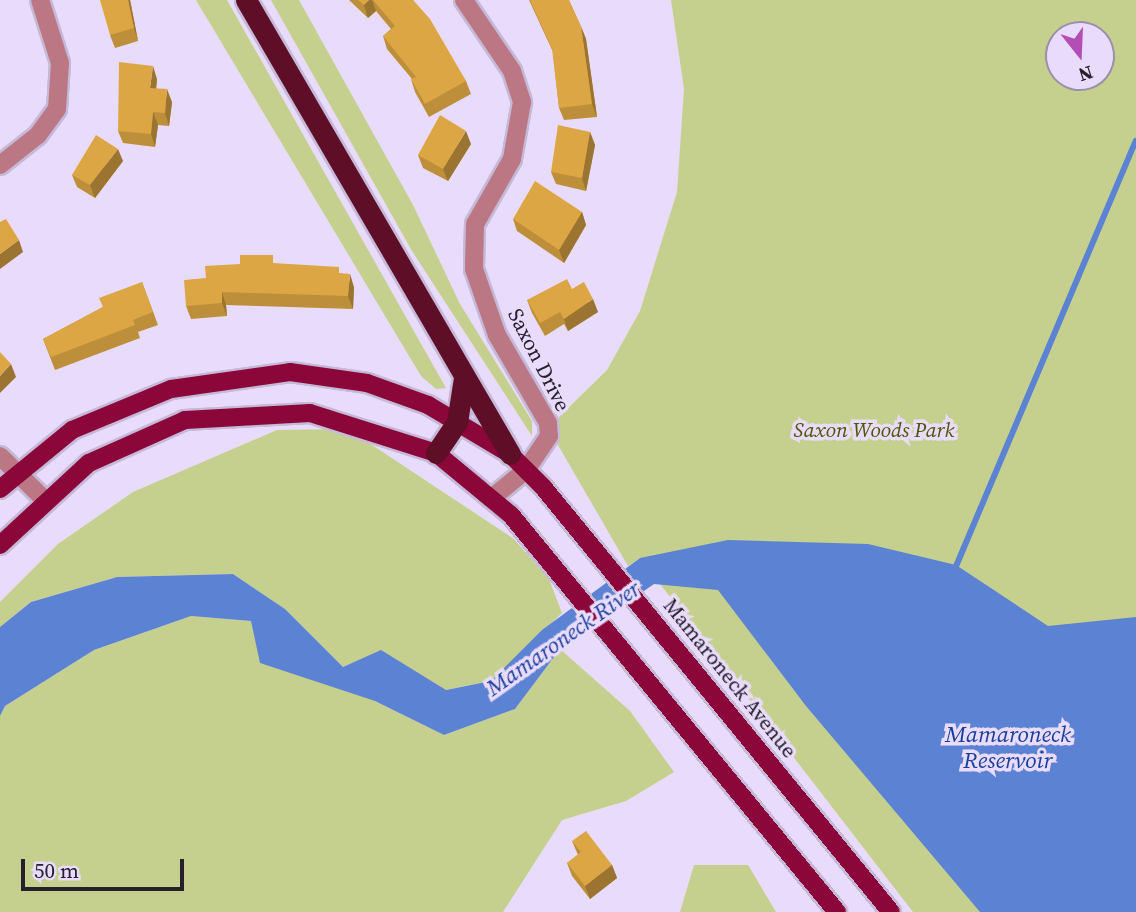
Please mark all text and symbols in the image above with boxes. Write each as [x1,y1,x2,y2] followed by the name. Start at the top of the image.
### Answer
[1045,21,1115,91] north arrow
[1075,60,1096,89] text: N
[502,304,576,416] street label: Saxon Drive
[793,417,955,443] park label: Saxon Woods Park
[481,575,645,701] water label: Mamaroneck River
[658,593,802,763] street label: Mamaroneck Avenue
[945,720,1071,774] water label: Mamaroneck Reservoir
[24,846,187,890] scale bar
[34,856,79,885] text: 50 m

